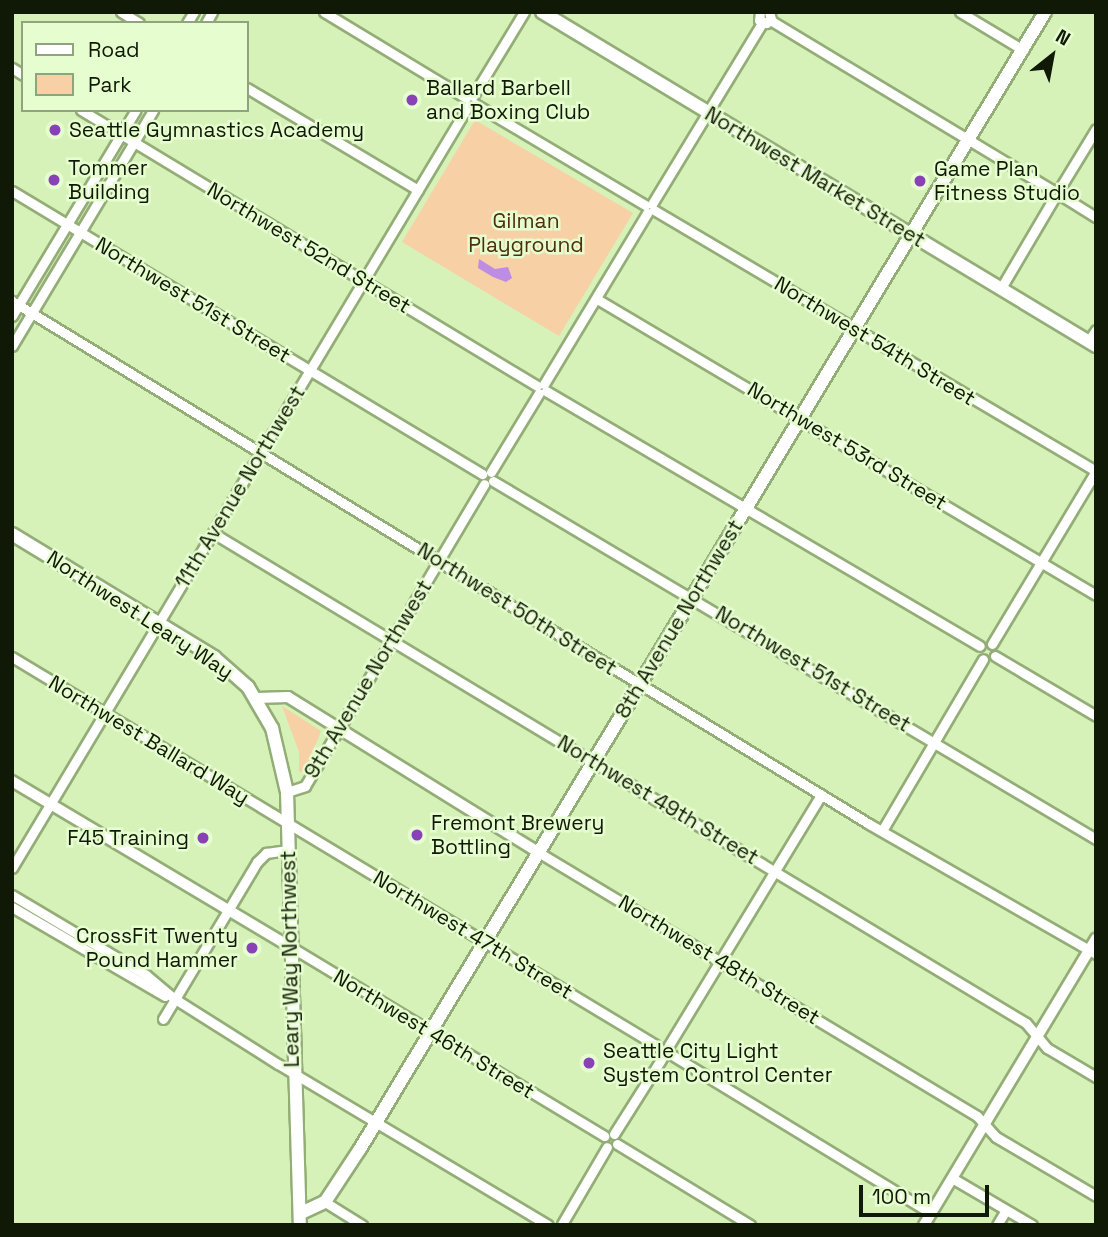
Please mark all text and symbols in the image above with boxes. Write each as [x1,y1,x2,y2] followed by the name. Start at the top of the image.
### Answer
[21,21,248,112] legend
[1017,21,1087,91] north arrow
[1051,24,1075,52] text: N
[88,36,140,63] text: Road
[88,71,132,98] text: Park
[426,75,590,125] place label: Ballard Barbell and Boxing Club
[404,92,420,108] marker: Ballard Barbell and Boxing Club
[700,101,930,253] street label: Northwest Market Street
[69,117,364,143] place label: Seattle Gymnastics Academy
[47,122,63,138] marker: Seattle Gymnastics Academy
[68,155,150,205] place label: Tommer Building
[934,156,1080,206] place label: Game Plan Fitness Studio
[46,172,62,188] marker: Tommer Building
[912,173,928,189] marker: Game Plan Fitness Studio
[203,177,415,319] street label: Northwest 52nd Street
[468,208,584,258] park label: Gilman Playground
[91,232,295,368] street label: Northwest 51st Street
[770,271,980,411] street label: Northwest 54th Street
[743,376,951,516] street label: Northwest 53rd Street
[169,381,311,593] street label: 11th Avenue Northwest
[610,515,748,723] street label: 8th Avenue Northwest
[413,537,621,681] street label: Northwest 50th Street
[42,545,238,685] street label: Northwest Leary Way
[299,575,437,783] street label: 9th Avenue Northwest
[711,601,915,737] street label: Northwest 51st Street
[44,670,254,810] street label: Northwest Ballard Way
[553,730,763,870] street label: Northwest 49th Street
[431,810,604,860] place label: Fremont Brewery Bottling
[67,825,189,851] place label: F45 Training
[409,827,425,843] marker: Fremont Brewery Bottling
[195,830,211,846] marker: F45 Training
[276,850,304,1068] street label: Leary Way Northwest
[369,865,577,1005] street label: Northwest 47th Street
[614,890,824,1030] street label: Northwest 48th Street
[75,923,238,973] place label: CrossFit Twenty Pound Hammer
[244,940,260,956] marker: CrossFit Twenty Pound Hammer
[329,964,539,1104] street label: Northwest 46th Street
[603,1038,833,1088] place label: Seattle City Light System Control Center
[581,1055,597,1071] marker: Seattle City Light System Control Center
[863,1170,992,1214] scale bar
[872,1183,931,1210] text: 100 m

